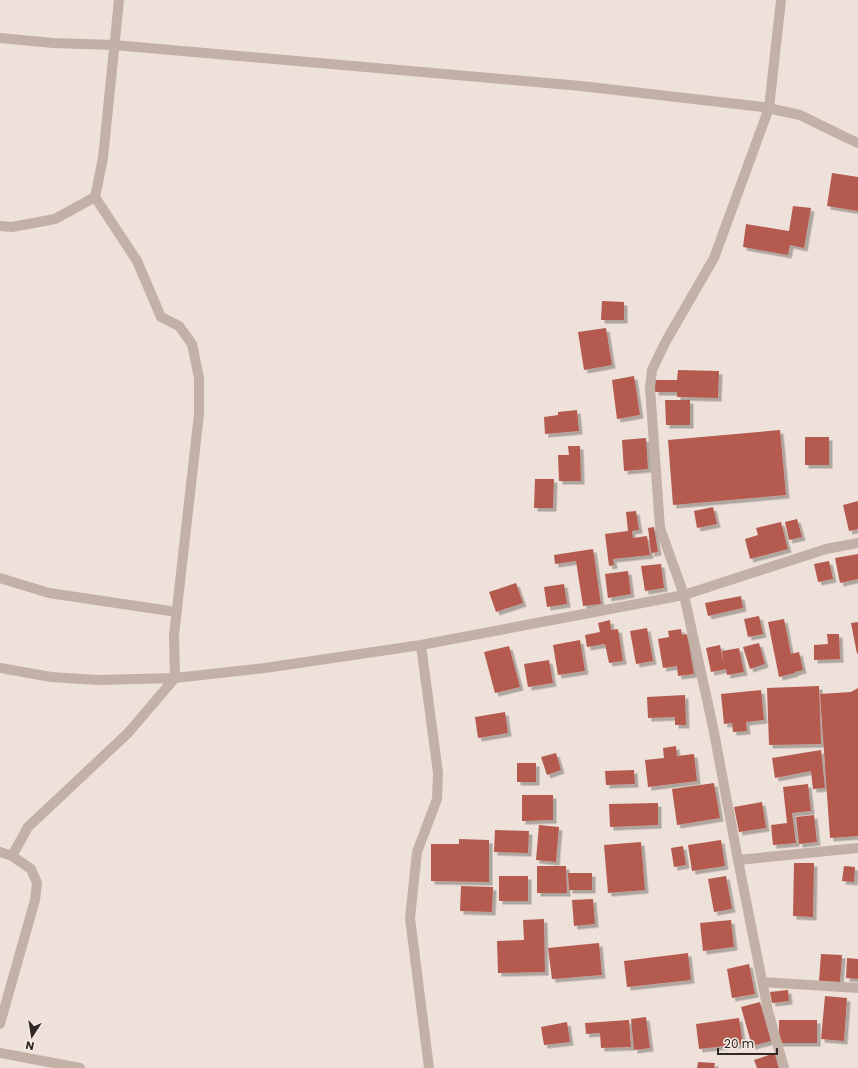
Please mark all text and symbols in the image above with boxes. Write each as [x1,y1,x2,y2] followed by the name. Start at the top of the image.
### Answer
[12,1016,52,1056] north arrow
[718,1030,777,1056] scale bar
[724,1035,754,1052] text: 20 m
[24,1037,36,1054] text: N

